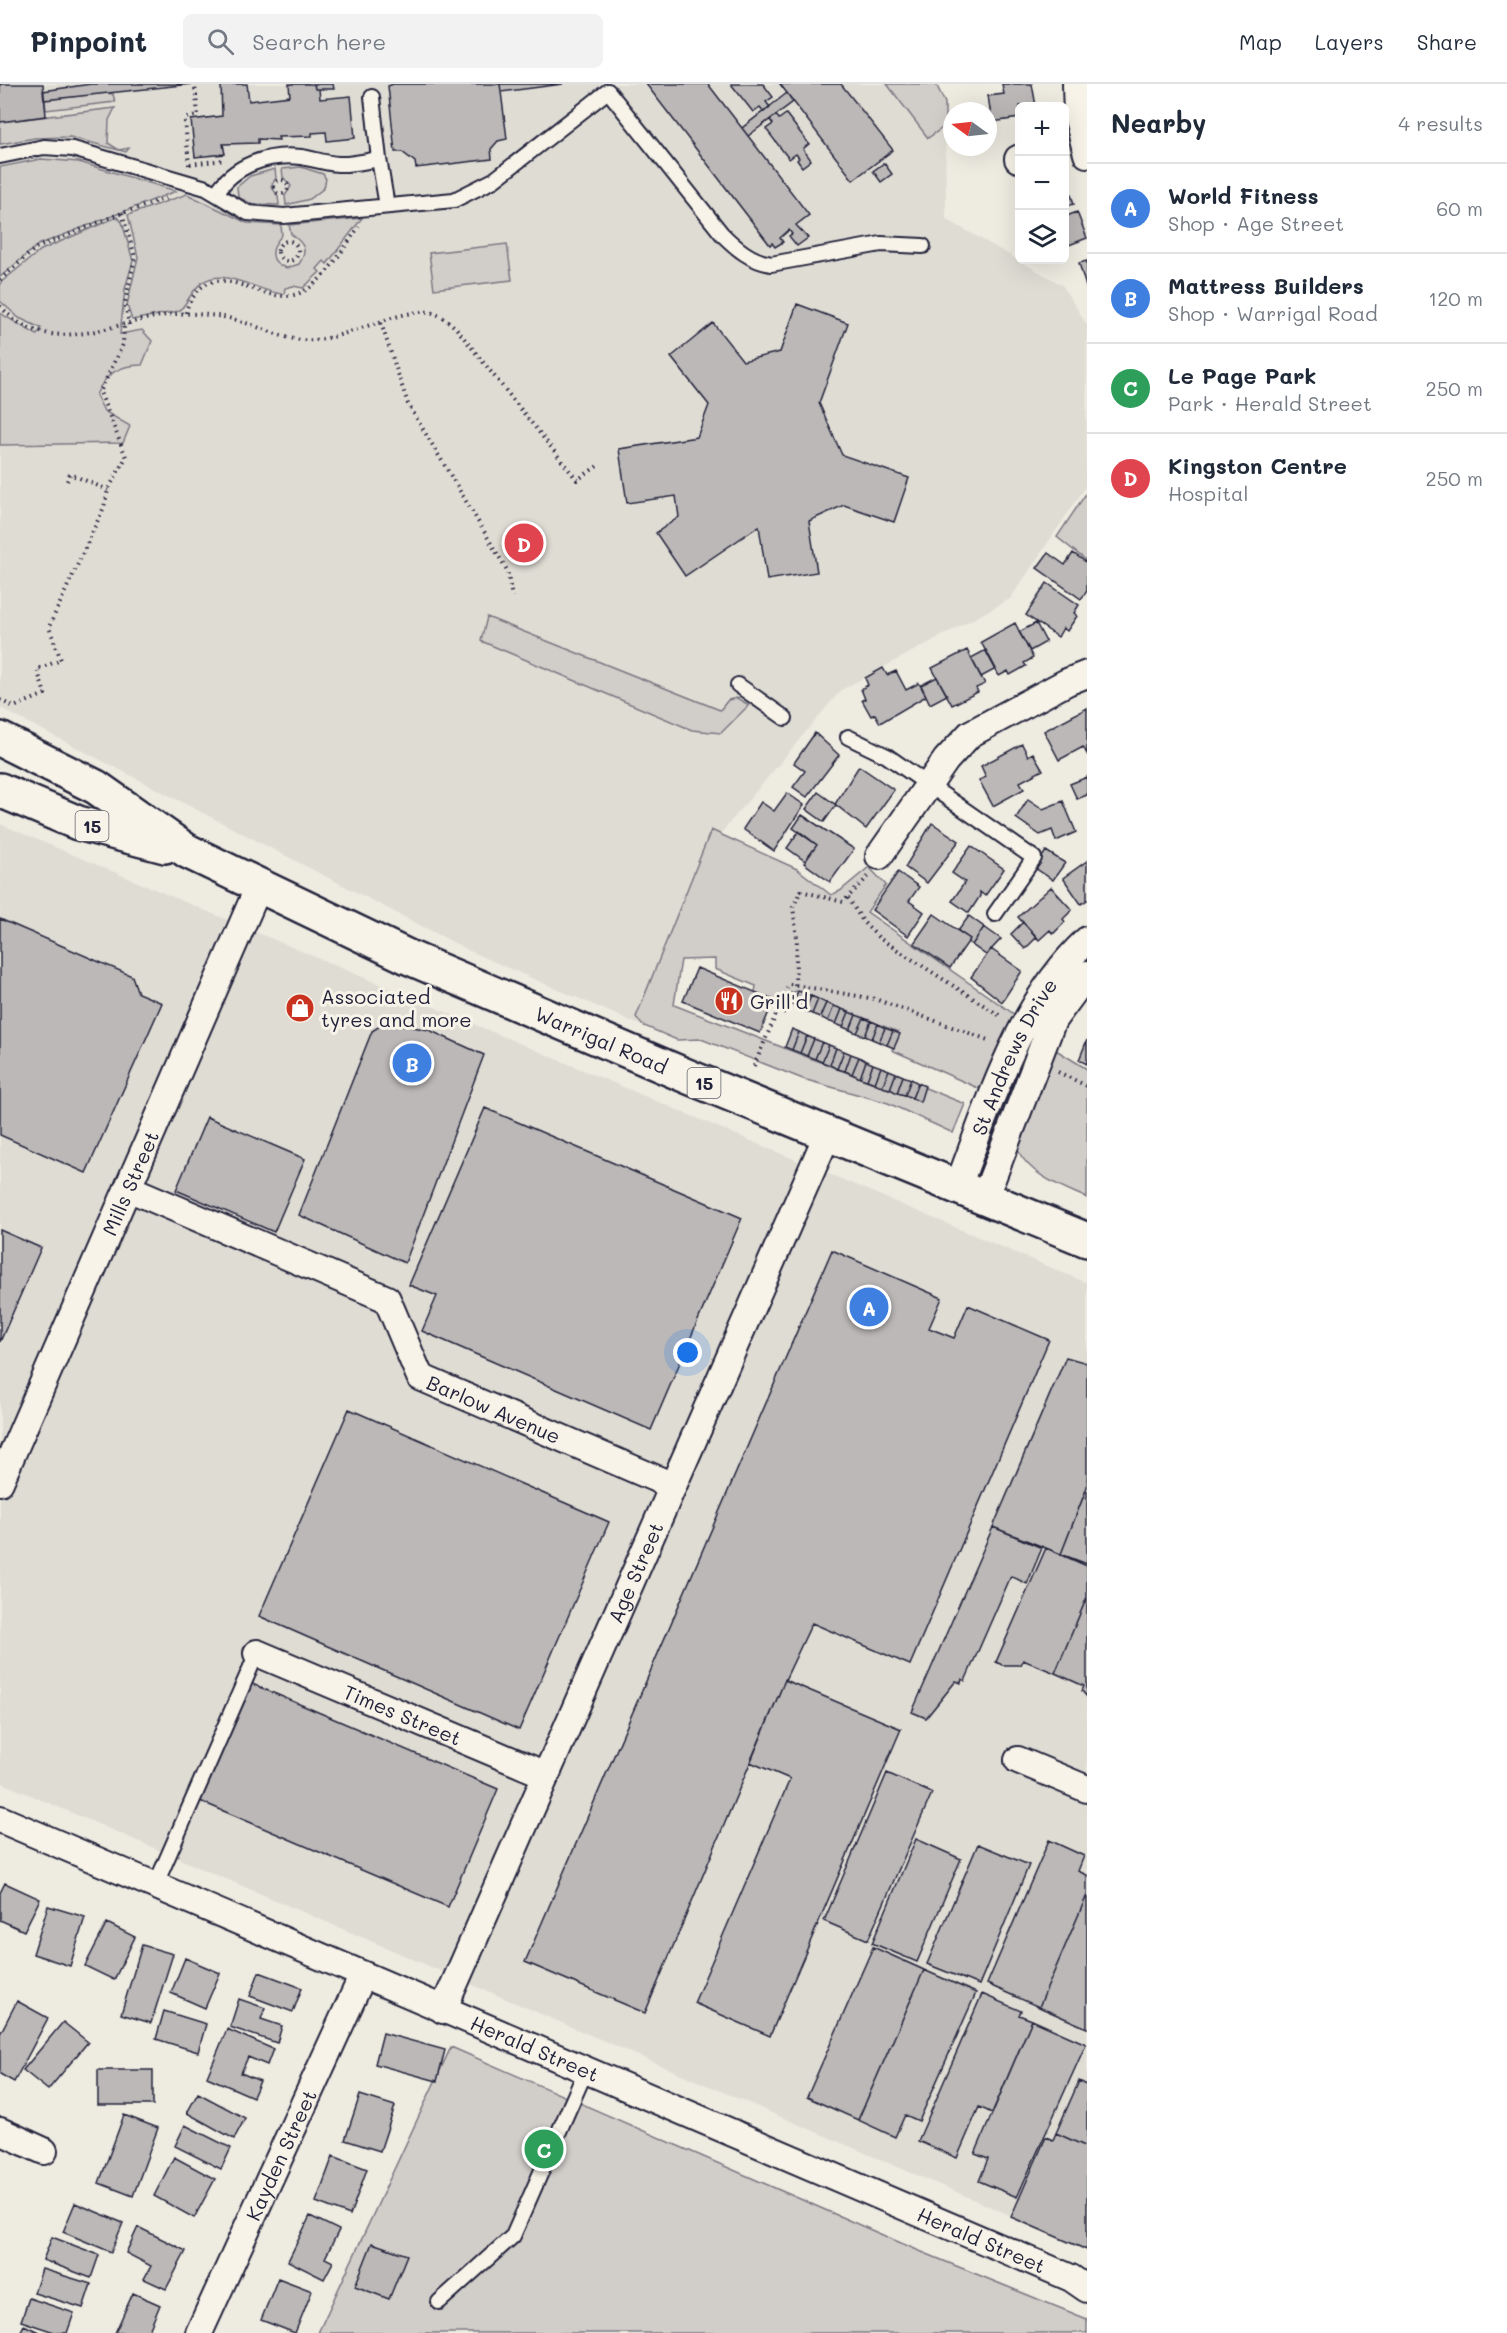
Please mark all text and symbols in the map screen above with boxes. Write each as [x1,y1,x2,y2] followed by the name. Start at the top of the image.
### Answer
[183,14,603,68] search box
[30,23,147,59] text: Pinpoint
[204,25,237,58] icon: search
[252,27,386,56] text: Search here
[1239,28,1282,55] text: Map
[1315,28,1384,55] text: Layers
[1417,28,1477,55] text: Share
[943,102,997,156] north arrow
[1015,102,1069,264] map controls
[1015,102,1069,156] button: +
[1111,106,1206,140] text: Nearby
[1398,110,1483,136] text: 4 results
[1015,156,1069,210] button: −
[1168,181,1319,210] text: World Fitness
[1124,195,1137,221] text: A
[1436,195,1483,221] text: 60 m
[1015,210,1069,264] button: layers
[1168,210,1344,236] text: Shop · Age Street
[1168,271,1364,300] text: Mattress Builders
[1124,285,1137,311] text: B
[1428,285,1483,311] text: 120 m
[1168,300,1378,326] text: Shop · Warrigal Road
[1168,361,1316,390] text: Le Page Park
[1123,375,1138,401] text: C
[1426,375,1483,401] text: 250 m
[1168,390,1372,416] text: Park · Herald Street
[1168,451,1347,480] text: Kingston Centre
[1123,465,1138,491] text: D
[1426,465,1483,491] text: 250 m
[1168,480,1249,506] text: Hospital
[504,520,544,566] pin: D
[76,811,109,841] road number: 15
[965,973,1062,1139] street label: St Andrews Drive
[321,983,472,1032] place label: Associated tyres and more
[713,985,745,1017] restaurant icon: Grill'd
[750,988,808,1014] place label: Grill'd
[284,992,316,1024] shop icon: Associated tyres and more
[531,1000,672,1079] street label: Warrigal Road
[392,1040,432,1086] pin: B
[688,1068,720,1098] road number: 15
[96,1126,164,1240] street label: Mills Street
[850,1284,888,1330] pin: A
[673,1338,702,1367] your location
[423,1369,565,1449] street label: Barlow Avenue
[602,1518,669,1627] street label: Age Street
[340,1678,465,1751] street label: Times Street
[467,2009,603,2087] street label: Herald Street
[239,2085,322,2224] street label: Kayden Street
[524,2126,564,2172] pin: C
[914,2201,1050,2279] street label: Herald Street

